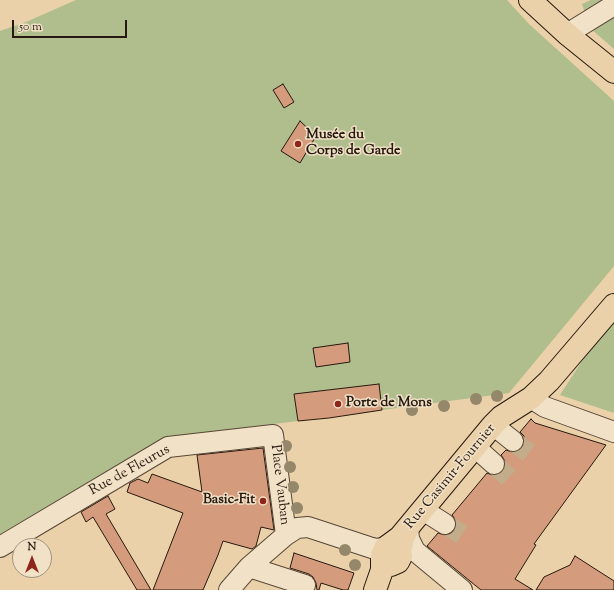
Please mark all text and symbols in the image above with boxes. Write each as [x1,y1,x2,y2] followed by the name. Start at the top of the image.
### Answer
[14,12,129,38] scale bar
[19,18,42,36] text: 50 m
[306,128,401,160] place label: Musée du Corps de Garde
[293,139,303,149] marker: Musée du Corps de Garde
[346,396,432,412] place label: Porte de Mons
[333,399,343,409] marker: Porte de Mons
[402,421,500,533] street label: Rue Casimir-Fournier
[87,442,173,500] street label: Rue de Fleurus
[266,444,292,526] street label: Place Vauban
[203,493,255,509] place label: Basic-Fit
[258,496,268,506] marker: Basic-Fit
[12,538,52,578] north arrow
[28,539,36,555] text: N

